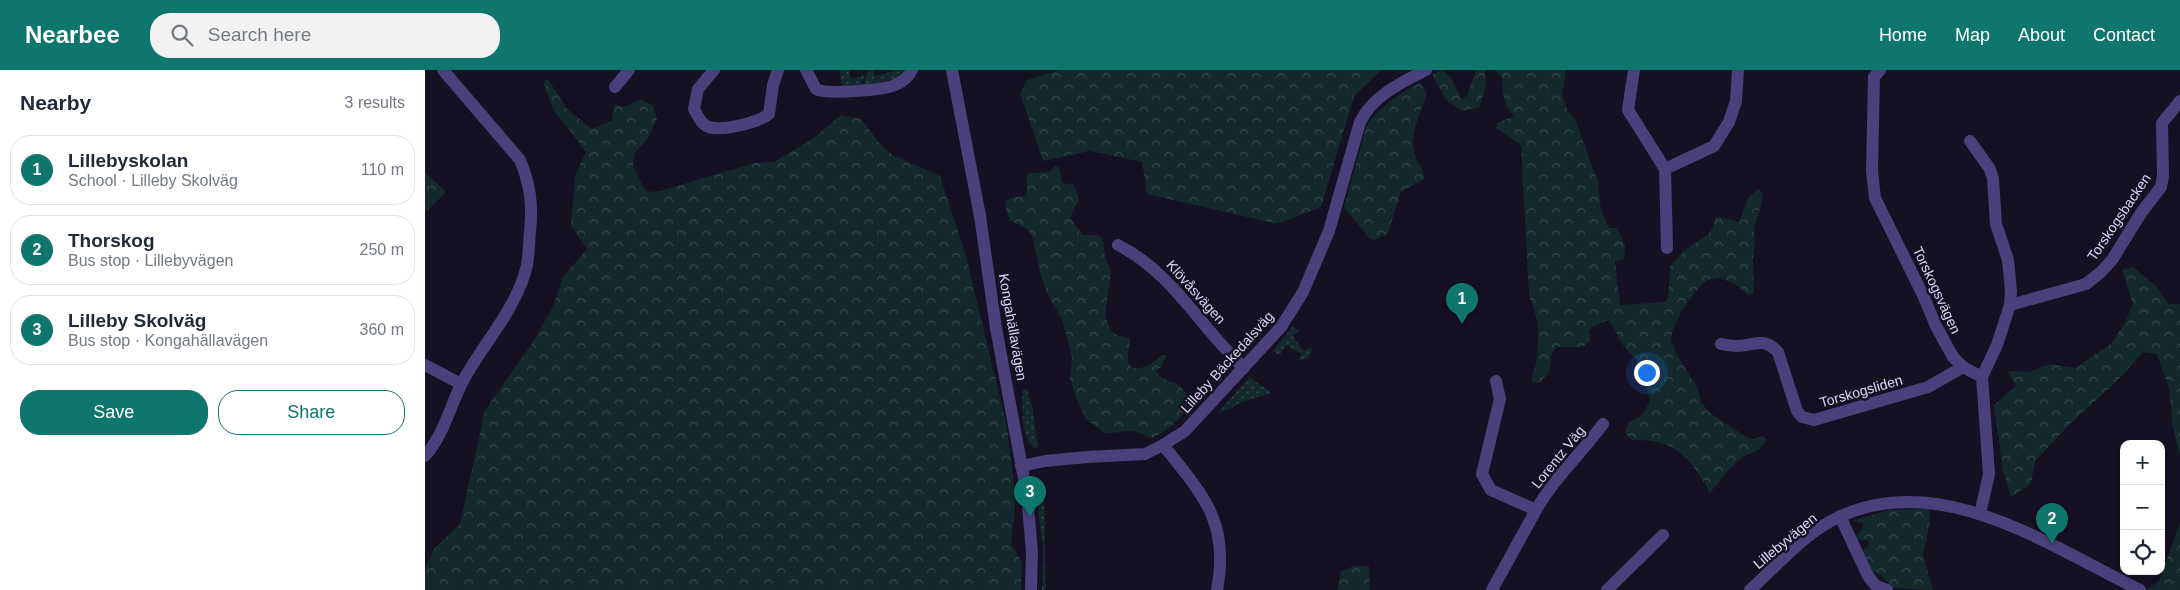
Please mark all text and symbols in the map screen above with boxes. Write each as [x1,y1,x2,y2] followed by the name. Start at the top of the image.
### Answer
[150,13,500,58] search box
[25,21,120,48] text: Nearbee
[168,21,196,49] icon: search
[208,24,311,45] text: Search here
[1879,25,1927,45] text: Home
[1955,25,1990,45] text: Map
[2018,25,2065,45] text: About
[2093,25,2155,45] text: Contact
[20,91,91,114] text: Nearby
[345,94,405,111] text: 3 results
[68,150,188,171] text: Lillebyskolan
[33,161,41,178] text: 1
[361,161,404,178] text: 110 m
[2084,171,2154,263] street label: Torskogsbacken
[68,172,238,189] text: School · Lilleby Skolväg
[68,230,155,251] text: Thorskog
[33,241,41,258] text: 2
[360,241,404,258] text: 250 m
[1910,244,1964,336] street label: Torskogsvägen
[68,252,233,269] text: Bus stop · Lillebyvägen
[1163,257,1229,327] street label: Klövåsvägen
[996,272,1030,382] street label: Kongahällavägen
[1446,283,1478,324] pin: 1
[1177,308,1277,416] street label: Lilleby Bäckedalsväg
[68,310,206,331] text: Lilleby Skolväg
[33,321,41,338] text: 3
[360,321,404,338] text: 360 m
[68,332,268,349] text: Bus stop · Kongahällavägen
[1634,360,1660,386] your location
[1818,372,1904,410] street label: Torskogsliden
[20,390,208,435] button: Save
[218,390,405,435] button: Share
[1528,423,1588,491] street label: Lorentz Väg
[2120,440,2165,575] map controls
[2120,440,2165,485] button: +
[1014,476,1046,517] pin: 3
[2120,485,2165,530] button: −
[2036,503,2068,544] pin: 2
[1750,510,1820,572] street label: Lillebyvägen
[2120,530,2165,575] button: locate

